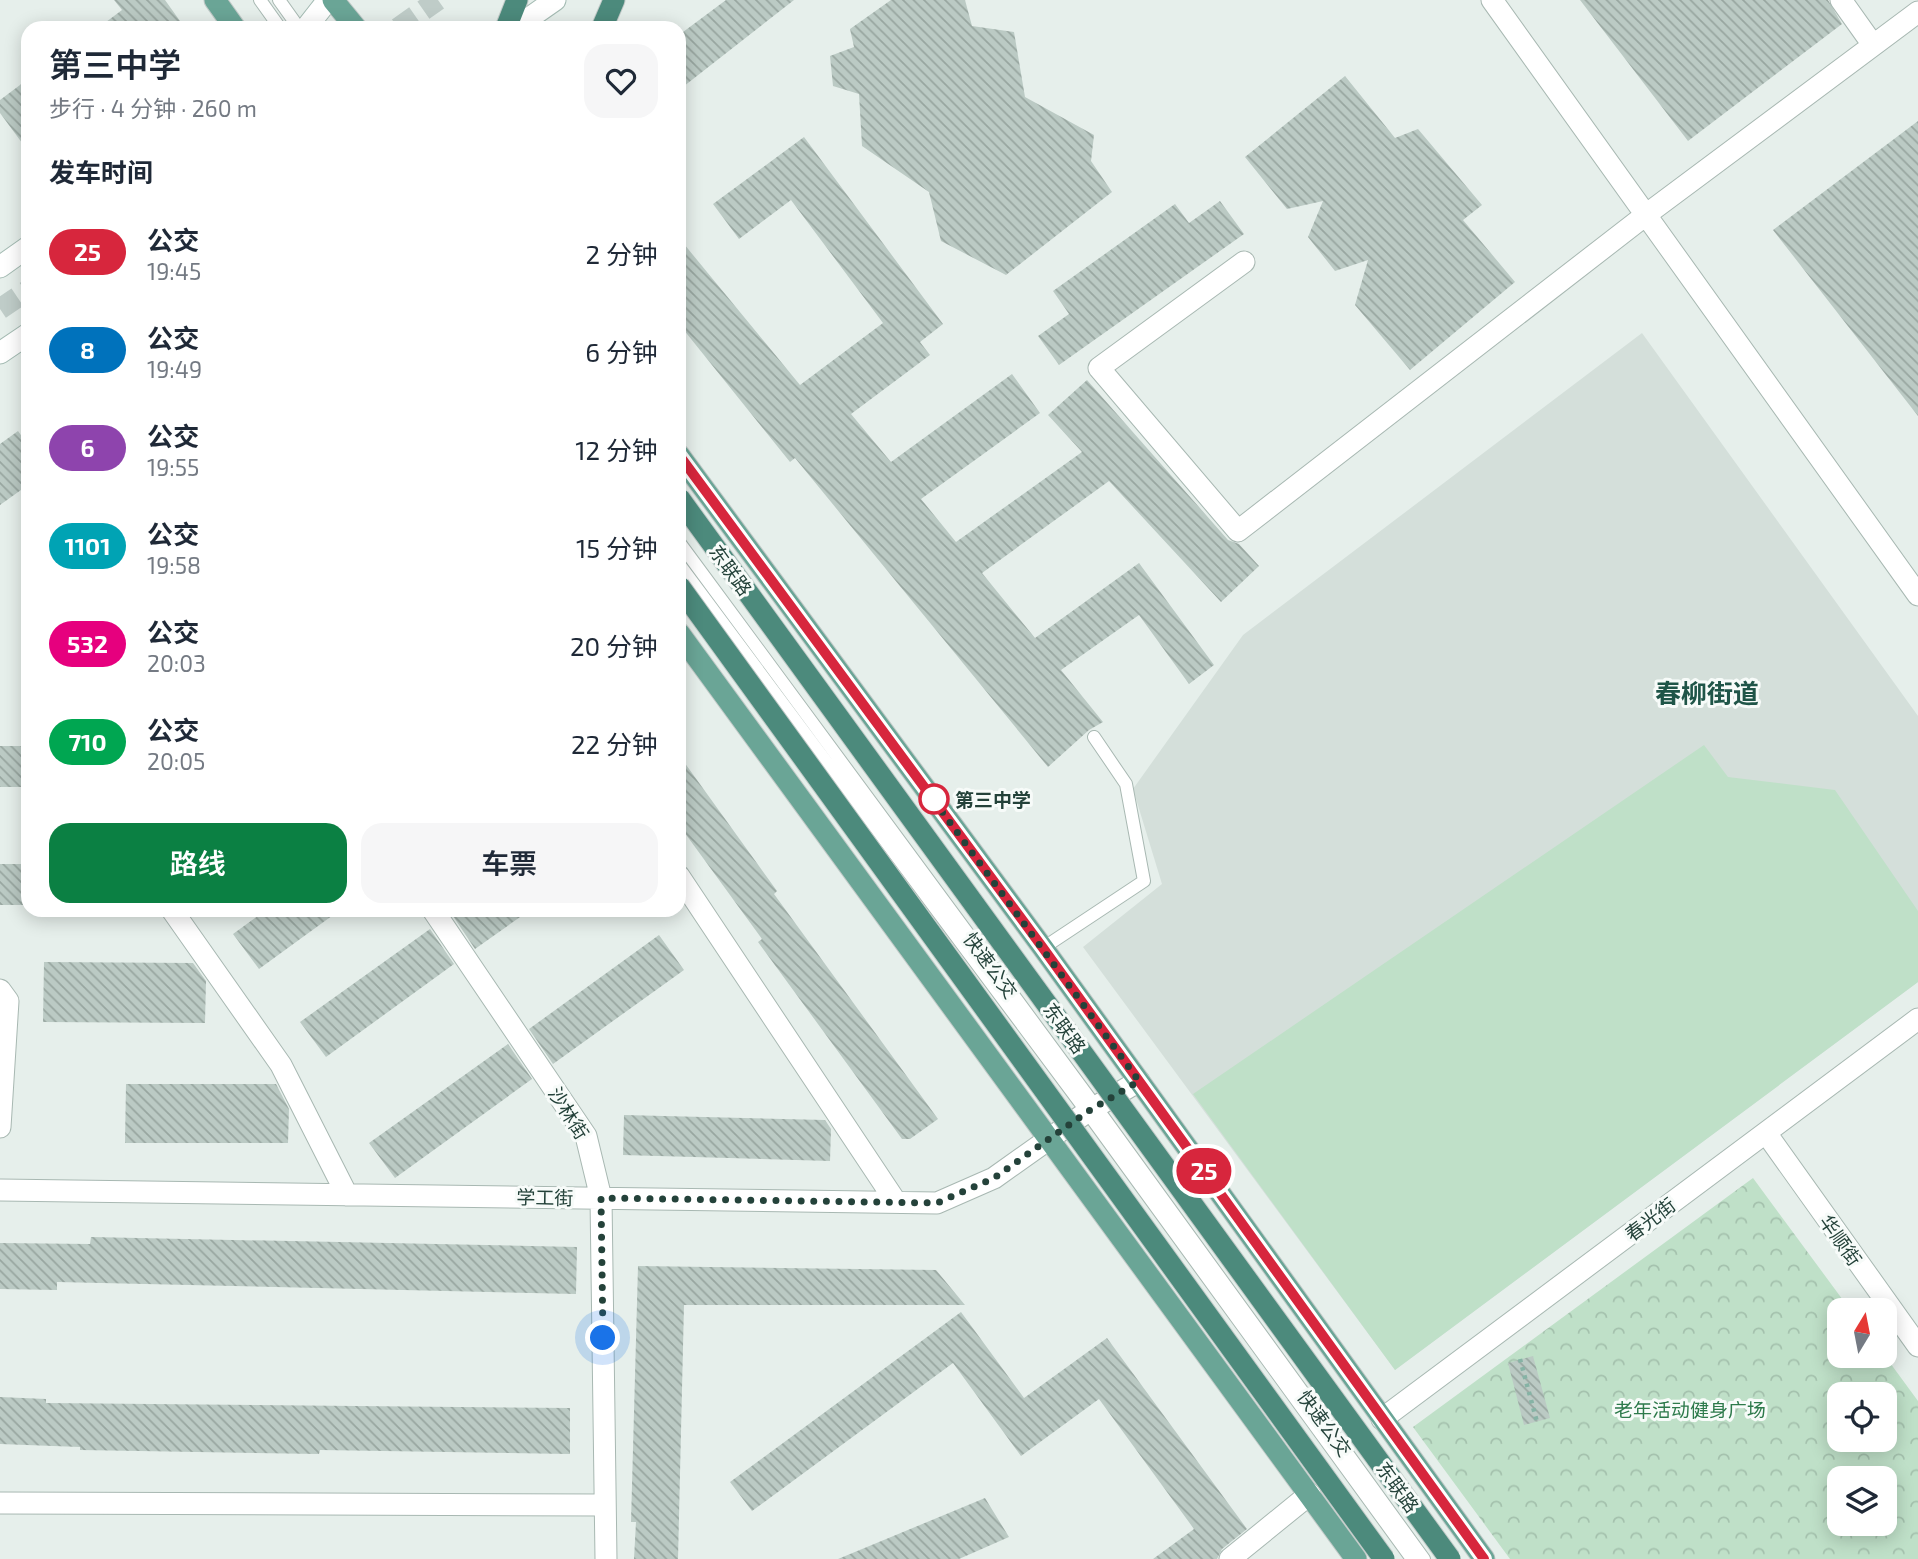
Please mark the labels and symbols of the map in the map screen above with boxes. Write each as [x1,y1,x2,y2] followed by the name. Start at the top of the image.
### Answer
[705,540,757,600] street label: 东联路
[1655,677,1759,708] district label: 春柳街道
[919,784,949,814] marker: 第三中学
[955,788,1031,811] place label: 第三中学
[959,927,1023,1003] street label: 快速公交
[1039,998,1091,1058] street label: 东联路
[544,1083,594,1143] street label: 沙林街
[1172,1148,1236,1194] line badge: 25
[516,1185,574,1209] street label: 学工街
[1620,1193,1680,1245] street label: 春光街
[1815,1210,1867,1270] street label: 华顺街
[1827,1298,1897,1368] north arrow
[585,1320,620,1355] your location
[1293,1385,1357,1461] street label: 快速公交
[1614,1398,1766,1421] park label: 老年活动健身广场
[1372,1457,1424,1517] street label: 东联路

